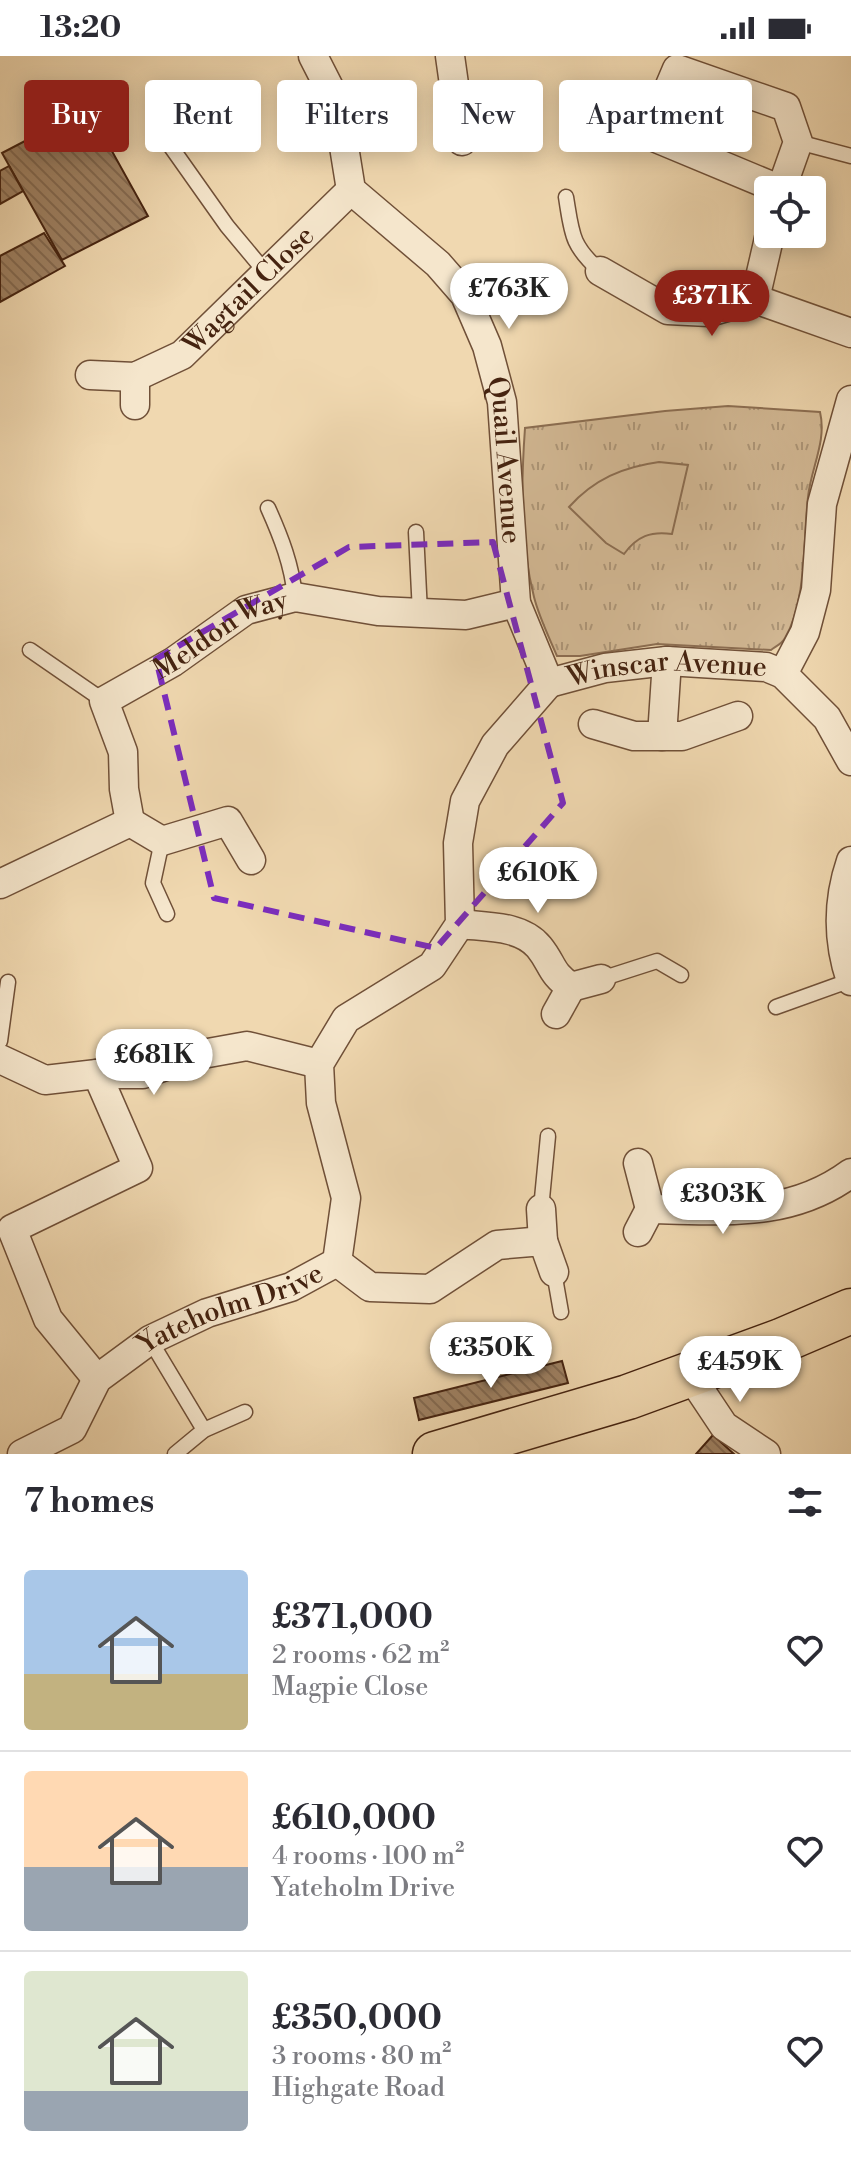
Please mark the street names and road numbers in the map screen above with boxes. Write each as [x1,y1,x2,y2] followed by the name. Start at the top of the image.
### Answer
[175,218,322,363] street label: Wagtail Close
[478,373,529,545] street label: Quail Avenue
[147,582,292,687] street label: Meldon Way
[562,643,768,695] street label: Winscar Avenue
[128,1255,329,1363] street label: Yateholm Drive

